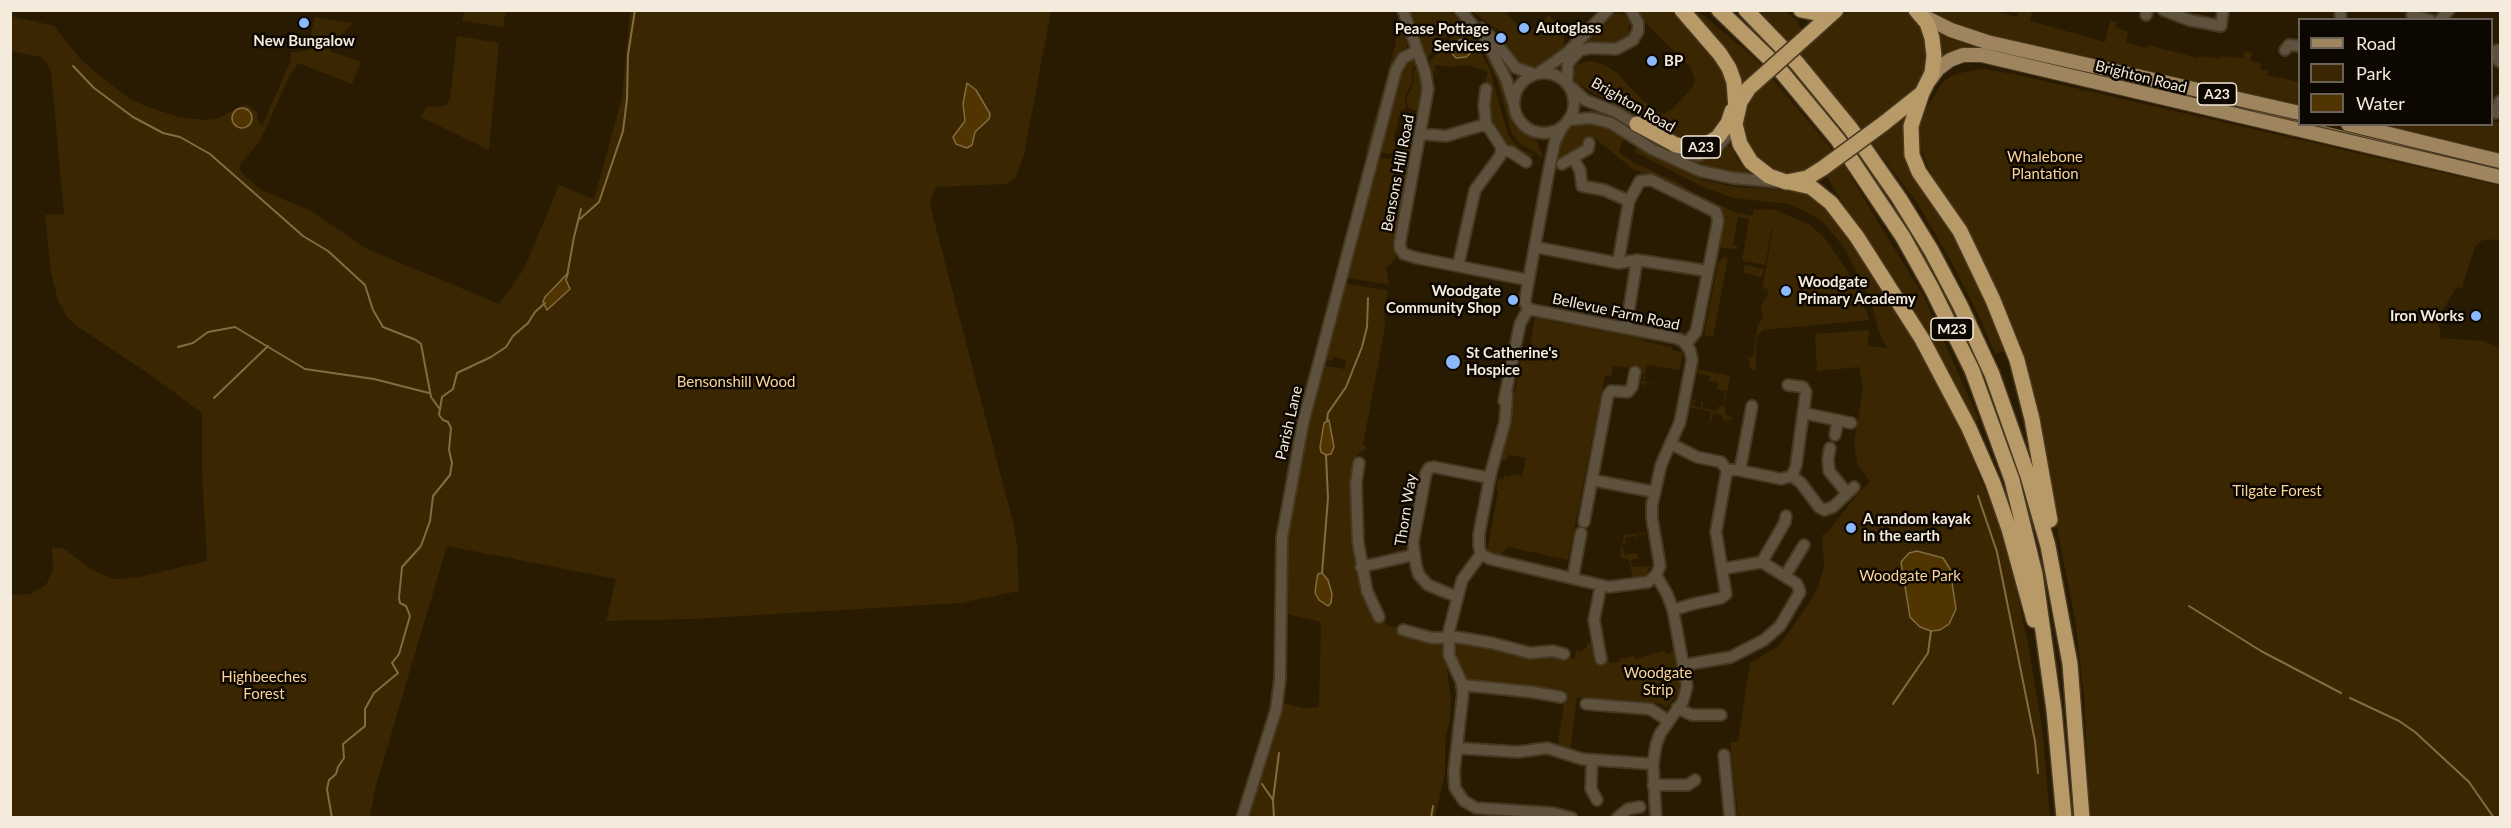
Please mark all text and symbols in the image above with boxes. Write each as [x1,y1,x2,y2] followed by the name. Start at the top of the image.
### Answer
[297,16,311,30] marker: New Bungalow
[2298,18,2493,126] legend
[1536,19,1601,37] place label: Autoglass
[1395,20,1489,55] place label: Pease Pottage Services
[1517,21,1531,35] marker: Autoglass
[1494,31,1508,45] marker: Pease Pottage Services
[253,32,355,50] place label: New Bungalow
[2356,32,2396,54] text: Road
[1664,52,1683,70] place label: BP
[1645,54,1659,68] marker: BP
[2093,57,2189,97] street label: Brighton Road
[2356,62,2391,84] text: Park
[1588,74,1678,136] street label: Brighton Road
[2198,83,2236,105] road number: A23
[2356,92,2405,114] text: Water
[1378,113,1418,233] street label: Bensons Hill Road
[1682,136,1720,158] road number: A23
[2007,148,2083,183] park label: Whalebone Plantation
[1798,273,1916,308] place label: Woodgate Primary Academy
[1386,282,1501,317] place label: Woodgate Community Shop
[1779,284,1793,298] marker: Woodgate Primary Academy
[1551,290,1681,334] street label: Bellevue Farm Road
[1506,293,1520,307] marker: Woodgate Community Shop
[2390,307,2464,325] place label: Iron Works
[2469,309,2483,323] marker: Iron Works
[1931,318,1973,340] road number: M23
[1466,344,1558,379] place label: St Catherine's Hospice
[1444,353,1462,371] marker: St Catherine's Hospice
[677,373,795,391] park label: Bensonshill Wood
[1272,384,1306,462] street label: Parish Lane
[1391,473,1421,547] street label: Thorn Way
[2232,482,2322,500] park label: Tilgate Forest
[1863,510,1971,545] place label: A random kayak in the earth
[1844,521,1858,535] marker: A random kayak in the earth
[1859,567,1961,585] park label: Woodgate Park
[1624,664,1692,699] park label: Woodgate Strip
[221,668,307,703] park label: Highbeeches Forest

